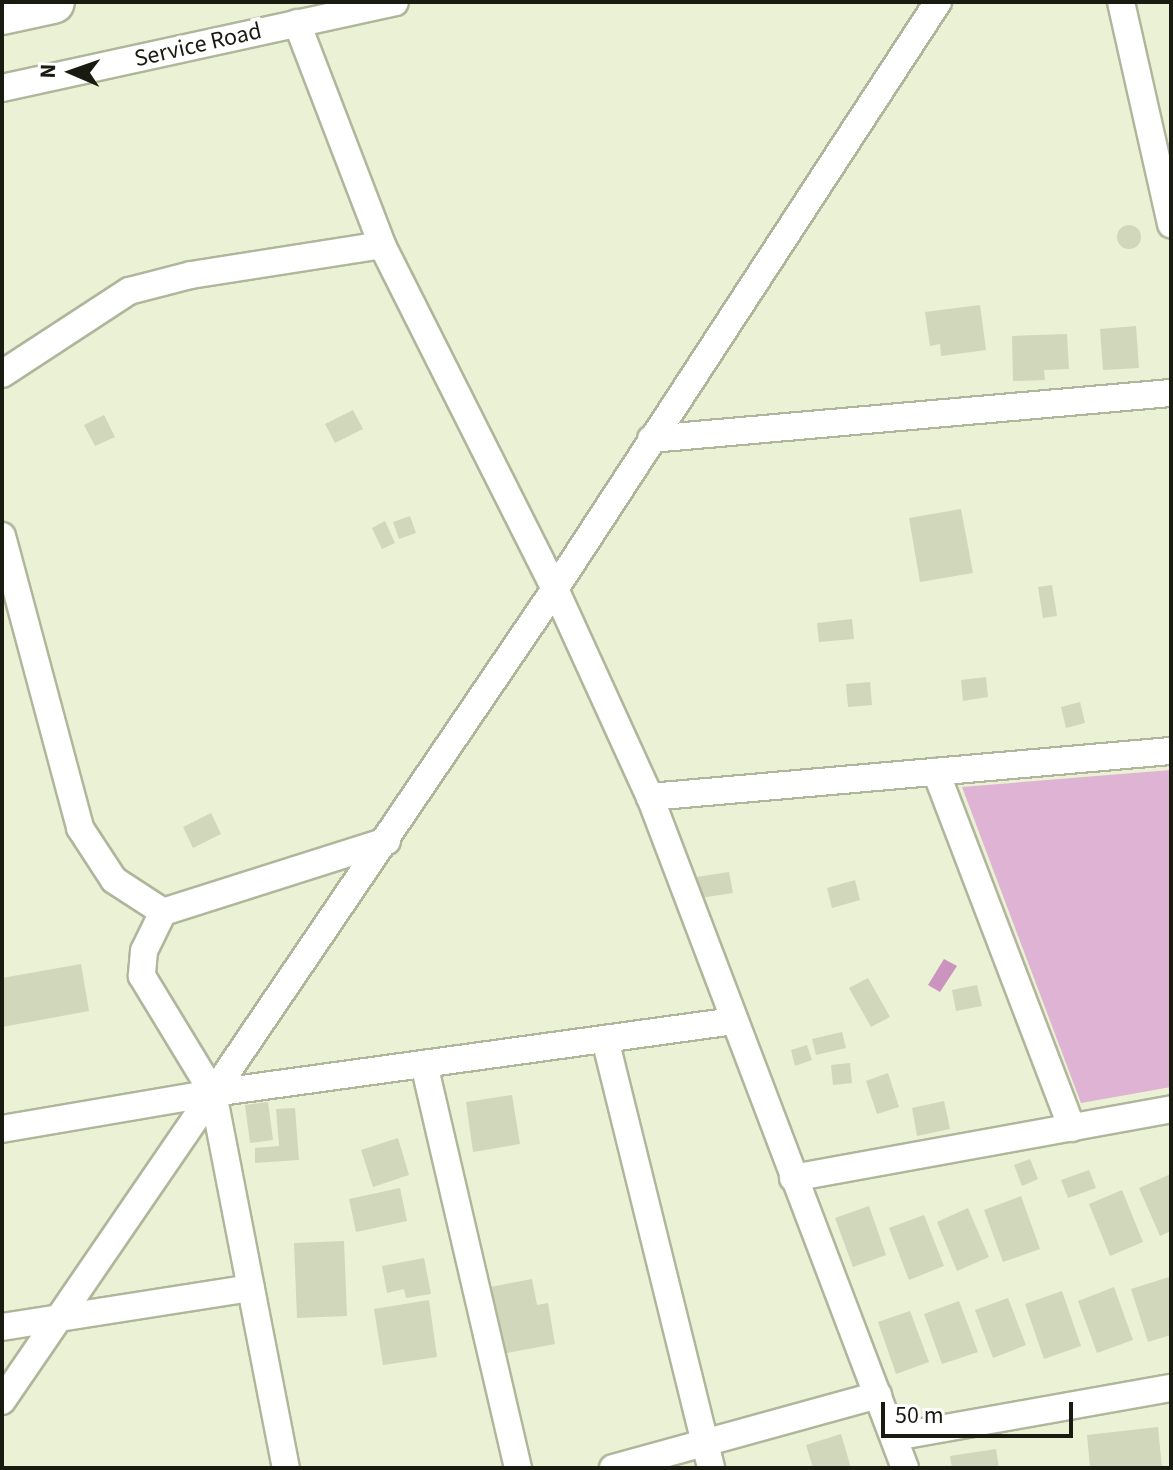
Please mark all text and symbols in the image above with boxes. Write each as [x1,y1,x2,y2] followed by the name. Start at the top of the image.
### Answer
[132,16,264,74] street label: Service Road
[32,32,112,112] north arrow
[32,63,64,79] text: N
[885,1386,1077,1436] scale bar
[895,1398,944,1433] text: 50 m

